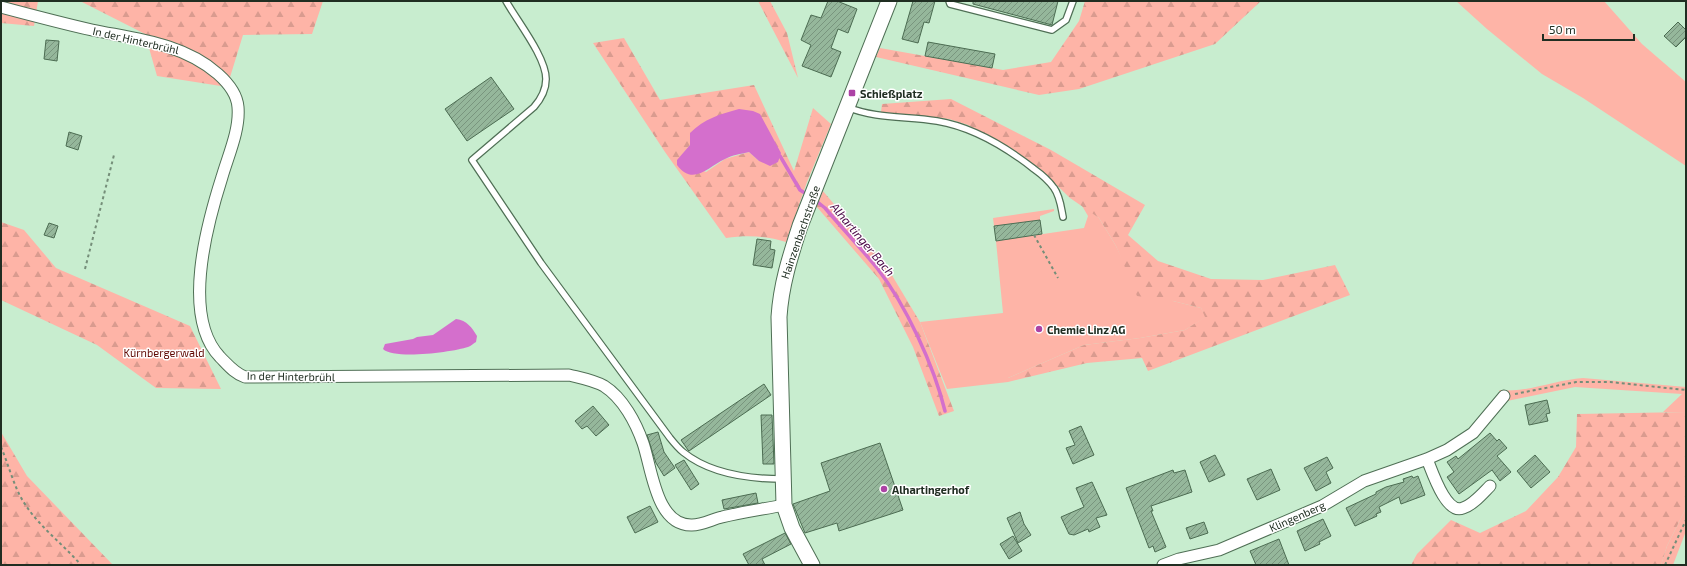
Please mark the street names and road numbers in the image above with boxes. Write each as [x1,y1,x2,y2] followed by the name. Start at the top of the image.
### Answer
[92,24,181,56] street label: In der Hinterbrühl
[778,183,822,280] street label: Hainzenbachstraße
[247,369,336,383] street label: In der Hinterbrühl
[1267,498,1327,534] street label: Klingenberg

